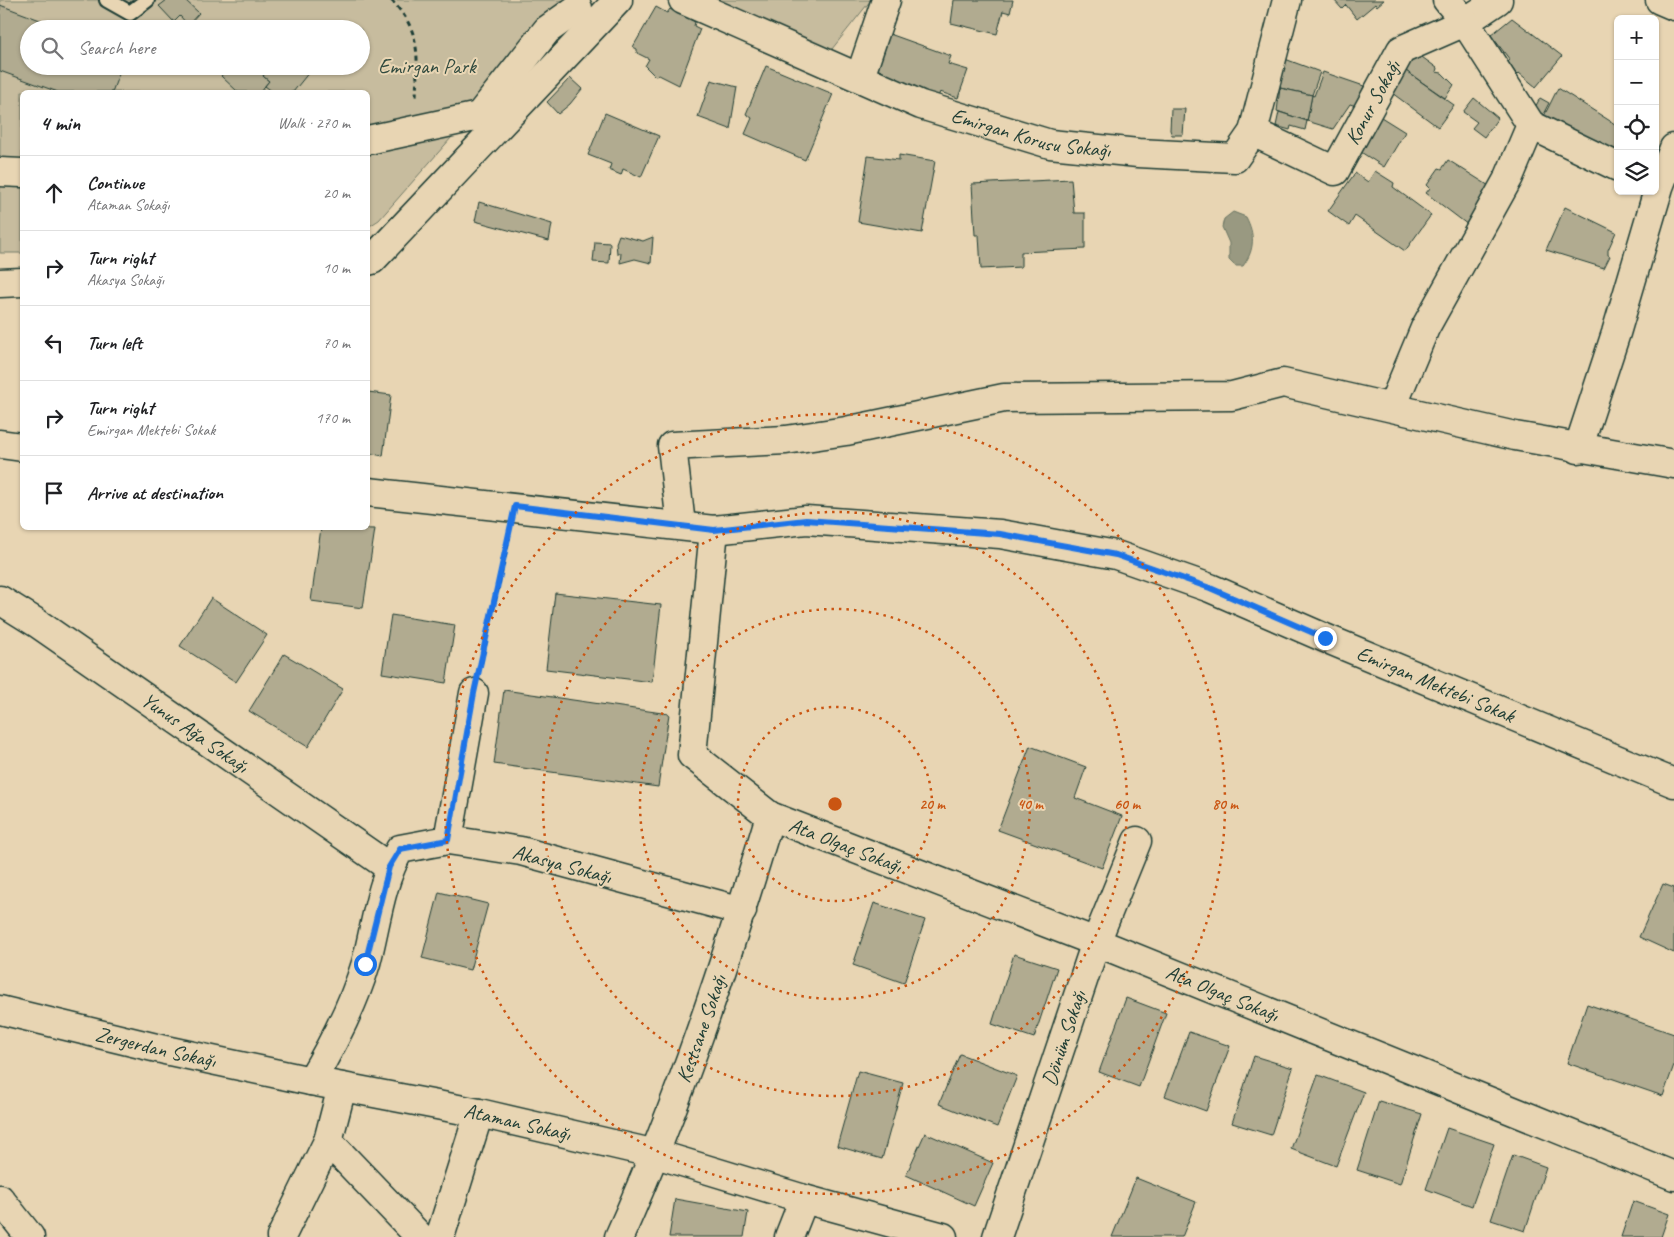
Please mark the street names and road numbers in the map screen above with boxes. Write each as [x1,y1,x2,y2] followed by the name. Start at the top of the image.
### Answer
[1339,55,1407,149] street label: Konur Sokağı
[948,102,1113,163] street label: Emirgan Korusu Sokağı
[1353,640,1520,729] street label: Emirgan Mektebi Sokak
[137,687,254,779] street label: Yunus Ağa Sokağı
[785,812,907,879] street label: Ata Olgaç Sokağı
[510,838,615,890] street label: Akasya Sokağı
[1162,959,1284,1028] street label: Ata Olgaç Sokağı
[670,970,732,1086] street label: Kestsane Sokağı
[1036,986,1092,1089] street label: Dönüm Sokağı
[93,1021,219,1074] street label: Zergerdan Sokağı
[462,1097,574,1147] street label: Ataman Sokağı

